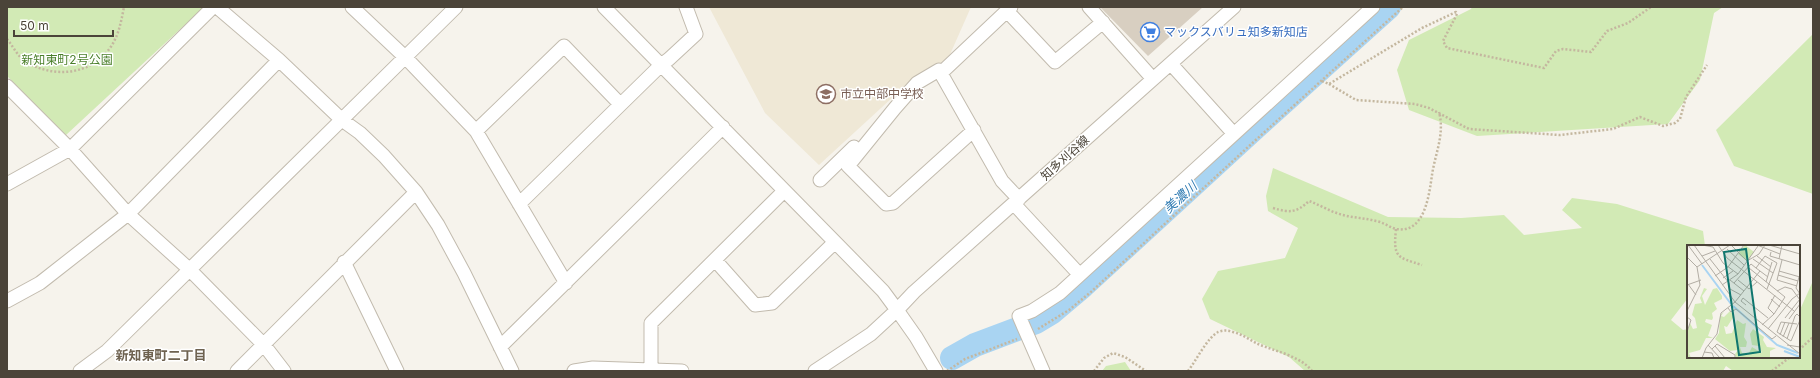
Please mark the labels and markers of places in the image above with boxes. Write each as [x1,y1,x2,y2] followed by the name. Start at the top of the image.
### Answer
[1139,21,1161,43] supermarket icon: マックスバリュ知多新知店
[1164,24,1308,39] place label: マックスバリュ知多新知店
[815,83,837,105] school or university icon: 市立中部中学校
[840,86,924,101] place label: 市立中部中学校

